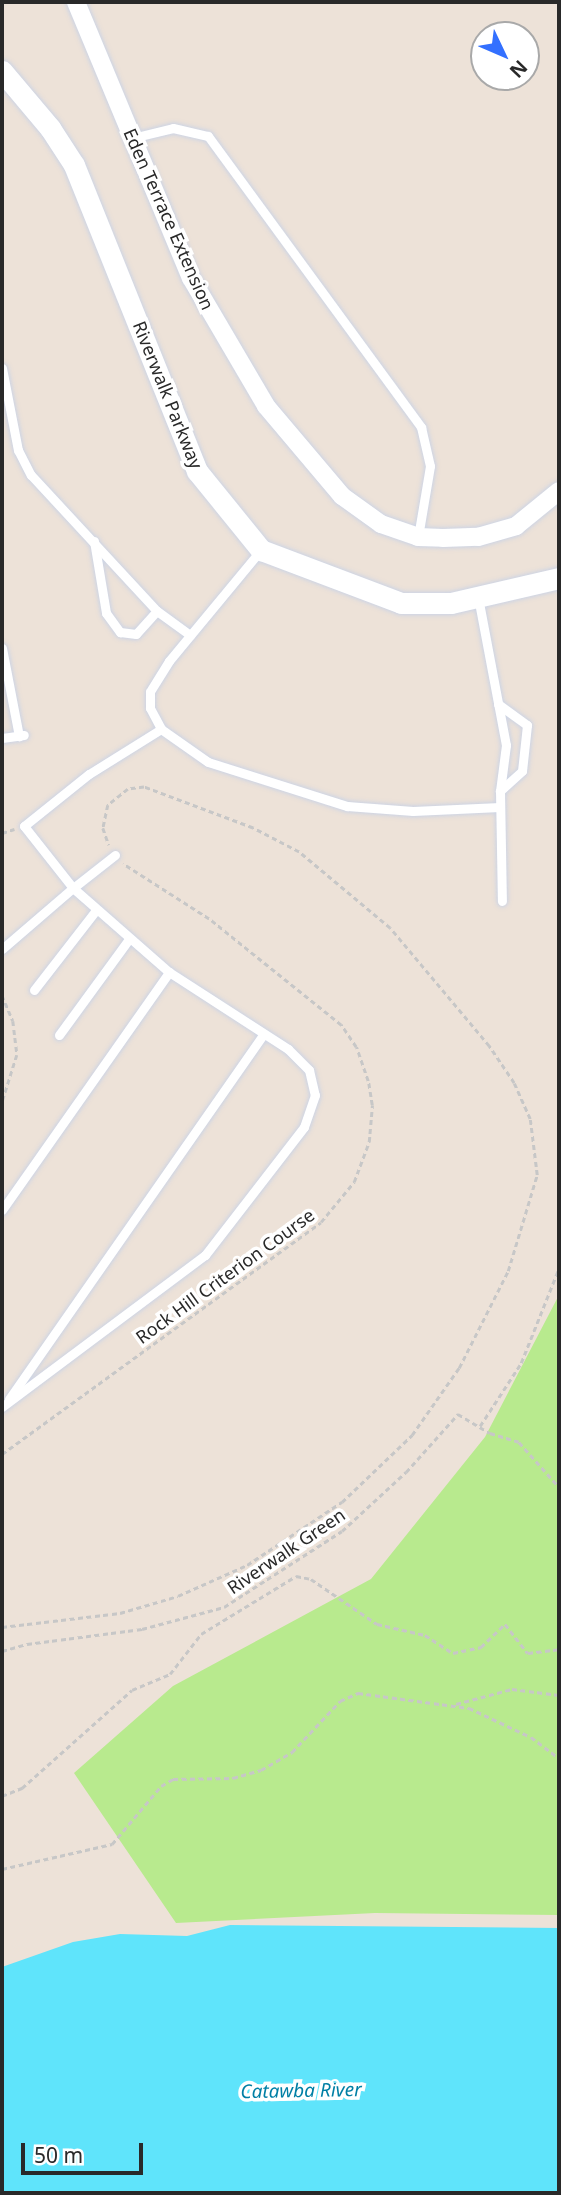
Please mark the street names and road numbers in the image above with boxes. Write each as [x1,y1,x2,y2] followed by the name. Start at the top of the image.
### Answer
[119,125,219,313] street label: Eden Terrace Extension
[129,318,207,472] street label: Riverwalk Parkway
[132,1204,318,1348] street label: Rock Hill Criterion Course
[223,1504,349,1598] street label: Riverwalk Green

